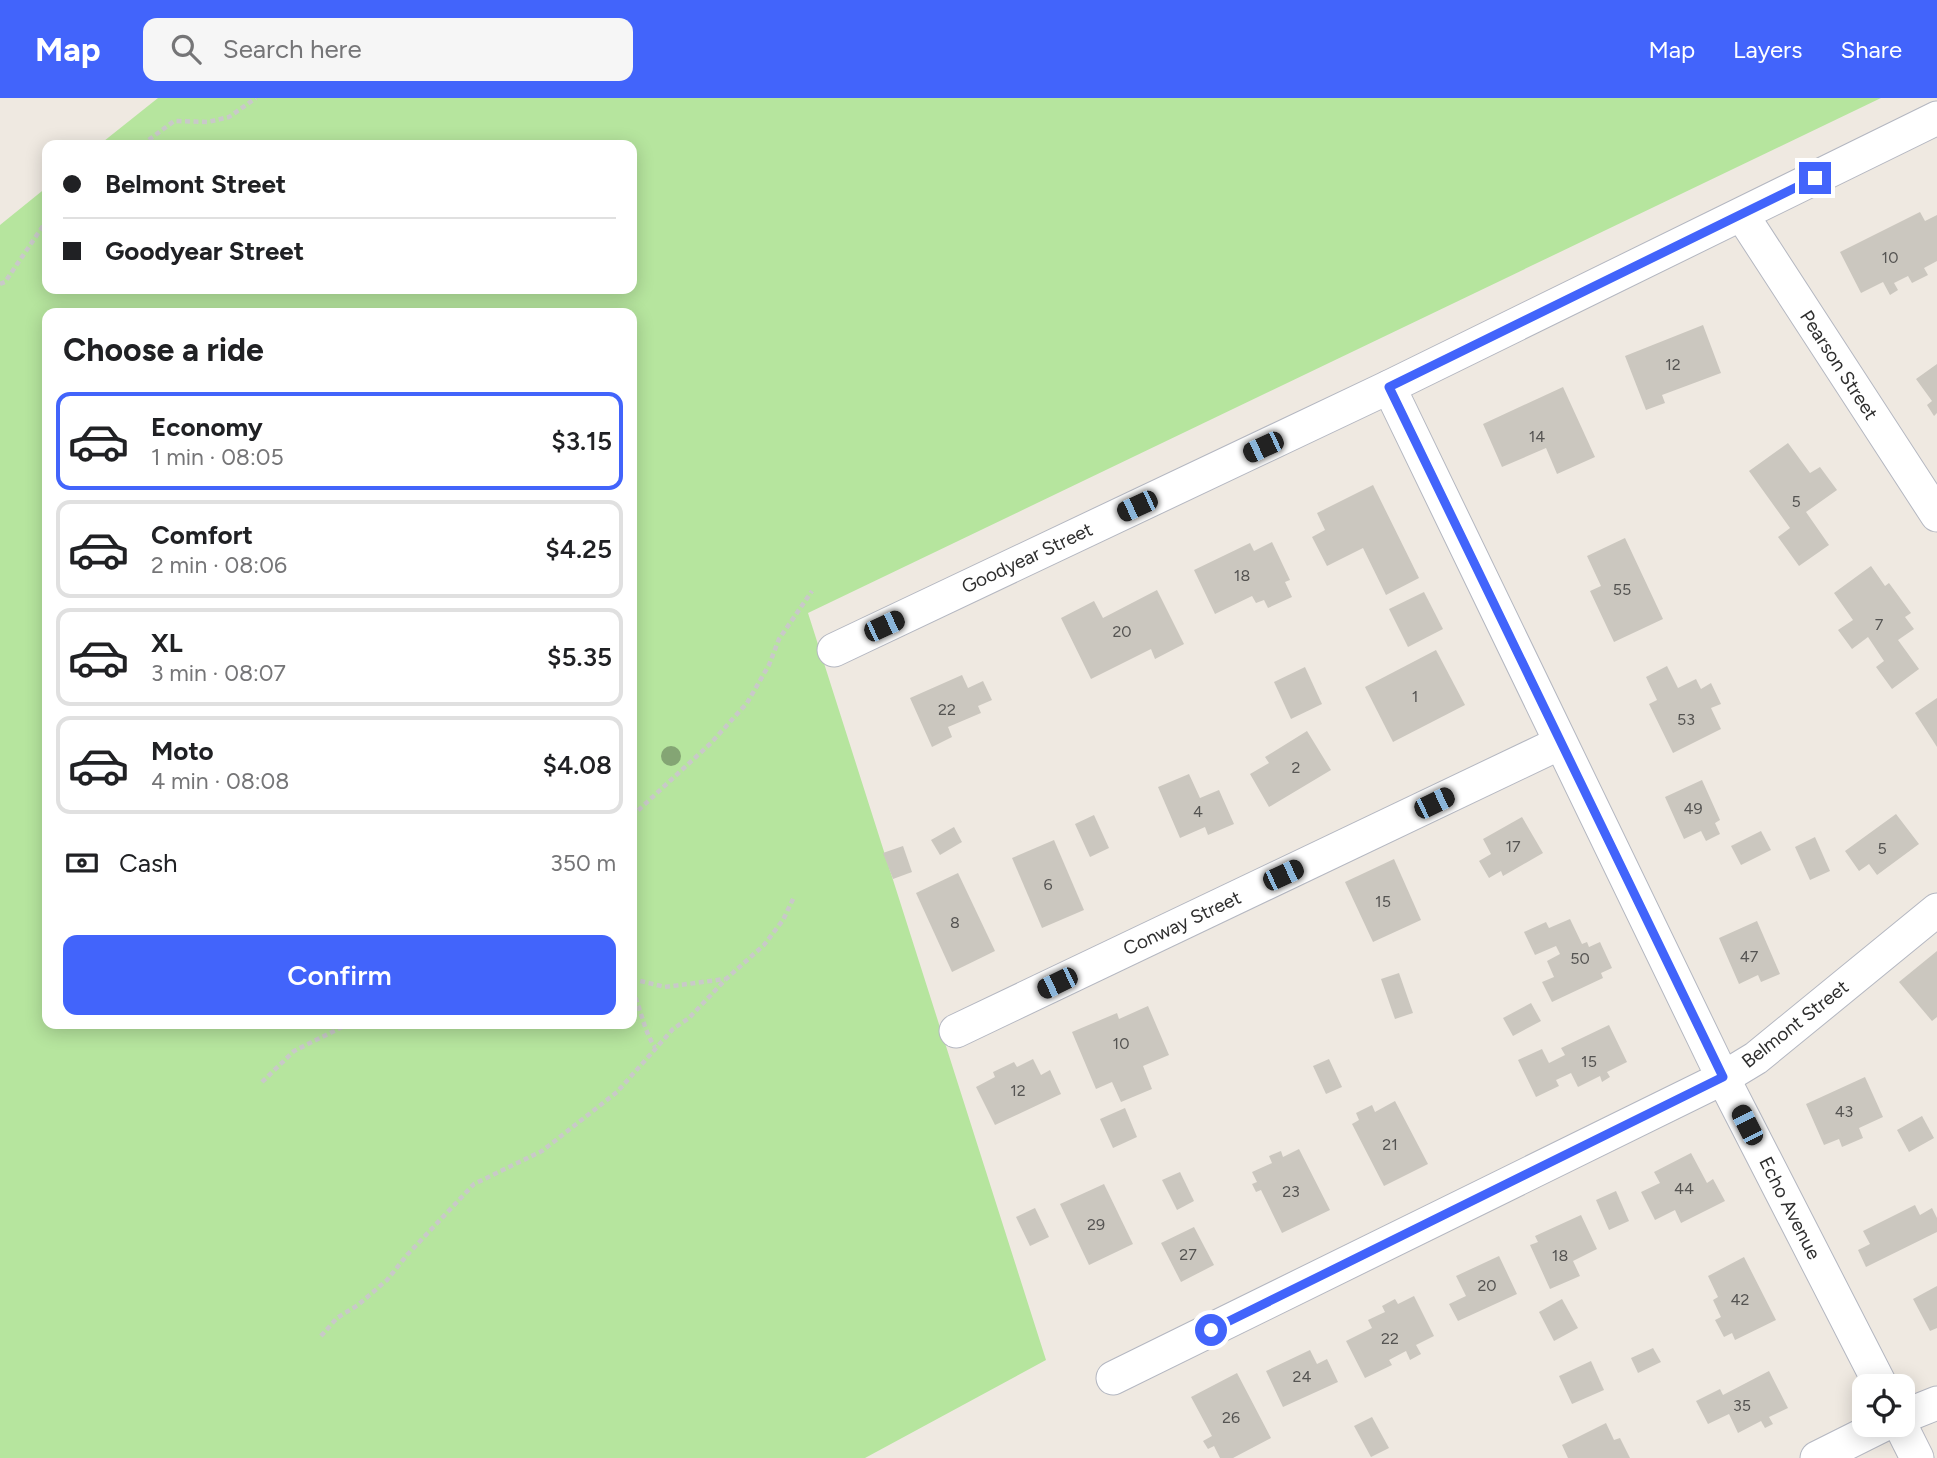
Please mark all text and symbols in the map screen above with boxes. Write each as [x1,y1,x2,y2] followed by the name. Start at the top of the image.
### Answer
[143,18,633,81] search box
[35,30,101,69] text: Map
[167,30,205,68] icon: search
[223,33,362,65] text: Search here
[1648,35,1695,64] text: Map
[1733,35,1802,64] text: Layers
[1840,35,1902,64] text: Share
[1799,162,1831,194] route end
[105,168,286,200] text: Belmont Street
[105,235,304,267] text: Goodyear Street
[1882,248,1898,267] house number: 10
[1795,306,1883,424] street label: Pearson Street
[63,331,264,369] text: Choose a ride
[1665,355,1681,374] house number: 12
[67,410,130,473] icon: car
[151,411,263,443] text: Economy
[551,425,612,457] text: $3.15
[1529,427,1545,446] house number: 14
[1240,429,1287,465] car
[151,443,284,471] text: 1 min · 08:05
[1114,488,1161,524] car
[1791,492,1801,511] house number: 5
[67,518,130,581] icon: car
[958,518,1096,598] street label: Goodyear Street
[151,519,253,551] text: Comfort
[545,533,612,565] text: $4.25
[151,551,287,579] text: 2 min · 08:06
[1234,566,1250,585] house number: 18
[1613,580,1631,599] house number: 55
[861,608,908,644] car
[1875,615,1884,634] house number: 7
[1112,622,1132,641] house number: 20
[67,626,130,689] icon: car
[151,627,183,659] text: XL
[547,641,612,673] text: $5.35
[151,659,286,687] text: 3 min · 08:07
[1412,687,1418,706] house number: 1
[938,700,956,719] house number: 22
[1677,710,1695,729] house number: 53
[67,734,130,797] icon: car
[151,735,214,767] text: Moto
[542,749,612,781] text: $4.08
[1292,758,1300,777] house number: 2
[151,767,289,795] text: 4 min · 08:08
[1411,784,1458,822] car
[1684,799,1703,818] house number: 49
[1193,802,1203,821] house number: 4
[1505,837,1521,856] house number: 17
[1877,839,1887,858] house number: 5
[63,844,101,882] icon: cash
[119,847,178,879] text: Cash
[550,849,616,877] text: 350 m
[1260,857,1307,893] car
[1043,875,1053,894] house number: 6
[1119,886,1245,960] street label: Conway Street
[1375,892,1391,911] house number: 15
[950,913,960,932] house number: 8
[63,935,616,1015] button: Confirm
[1740,947,1759,966] house number: 47
[1570,949,1590,968] house number: 50
[1034,964,1081,1002] car
[1737,975,1853,1073] street label: Belmont Street
[1113,1034,1129,1053] house number: 10
[1581,1052,1597,1071] house number: 15
[1010,1081,1026,1100] house number: 12
[1729,1102,1766,1148] car
[1835,1102,1853,1121] house number: 43
[1382,1135,1398,1154] house number: 21
[1754,1153,1826,1263] street label: Echo Avenue
[1674,1179,1694,1198] house number: 44
[1282,1182,1300,1201] house number: 23
[1087,1215,1105,1234] house number: 29
[1179,1245,1197,1264] house number: 27
[1552,1246,1568,1265] house number: 18
[1477,1276,1497,1295] house number: 20
[1731,1290,1749,1309] house number: 42
[1195,1314,1227,1346] route start
[1381,1329,1399,1348] house number: 22
[1293,1367,1311,1386] house number: 24
[1852,1374,1915,1437] map controls
[1852,1374,1915,1437] button: locate
[1733,1396,1751,1415] house number: 35
[1222,1408,1240,1427] house number: 26

